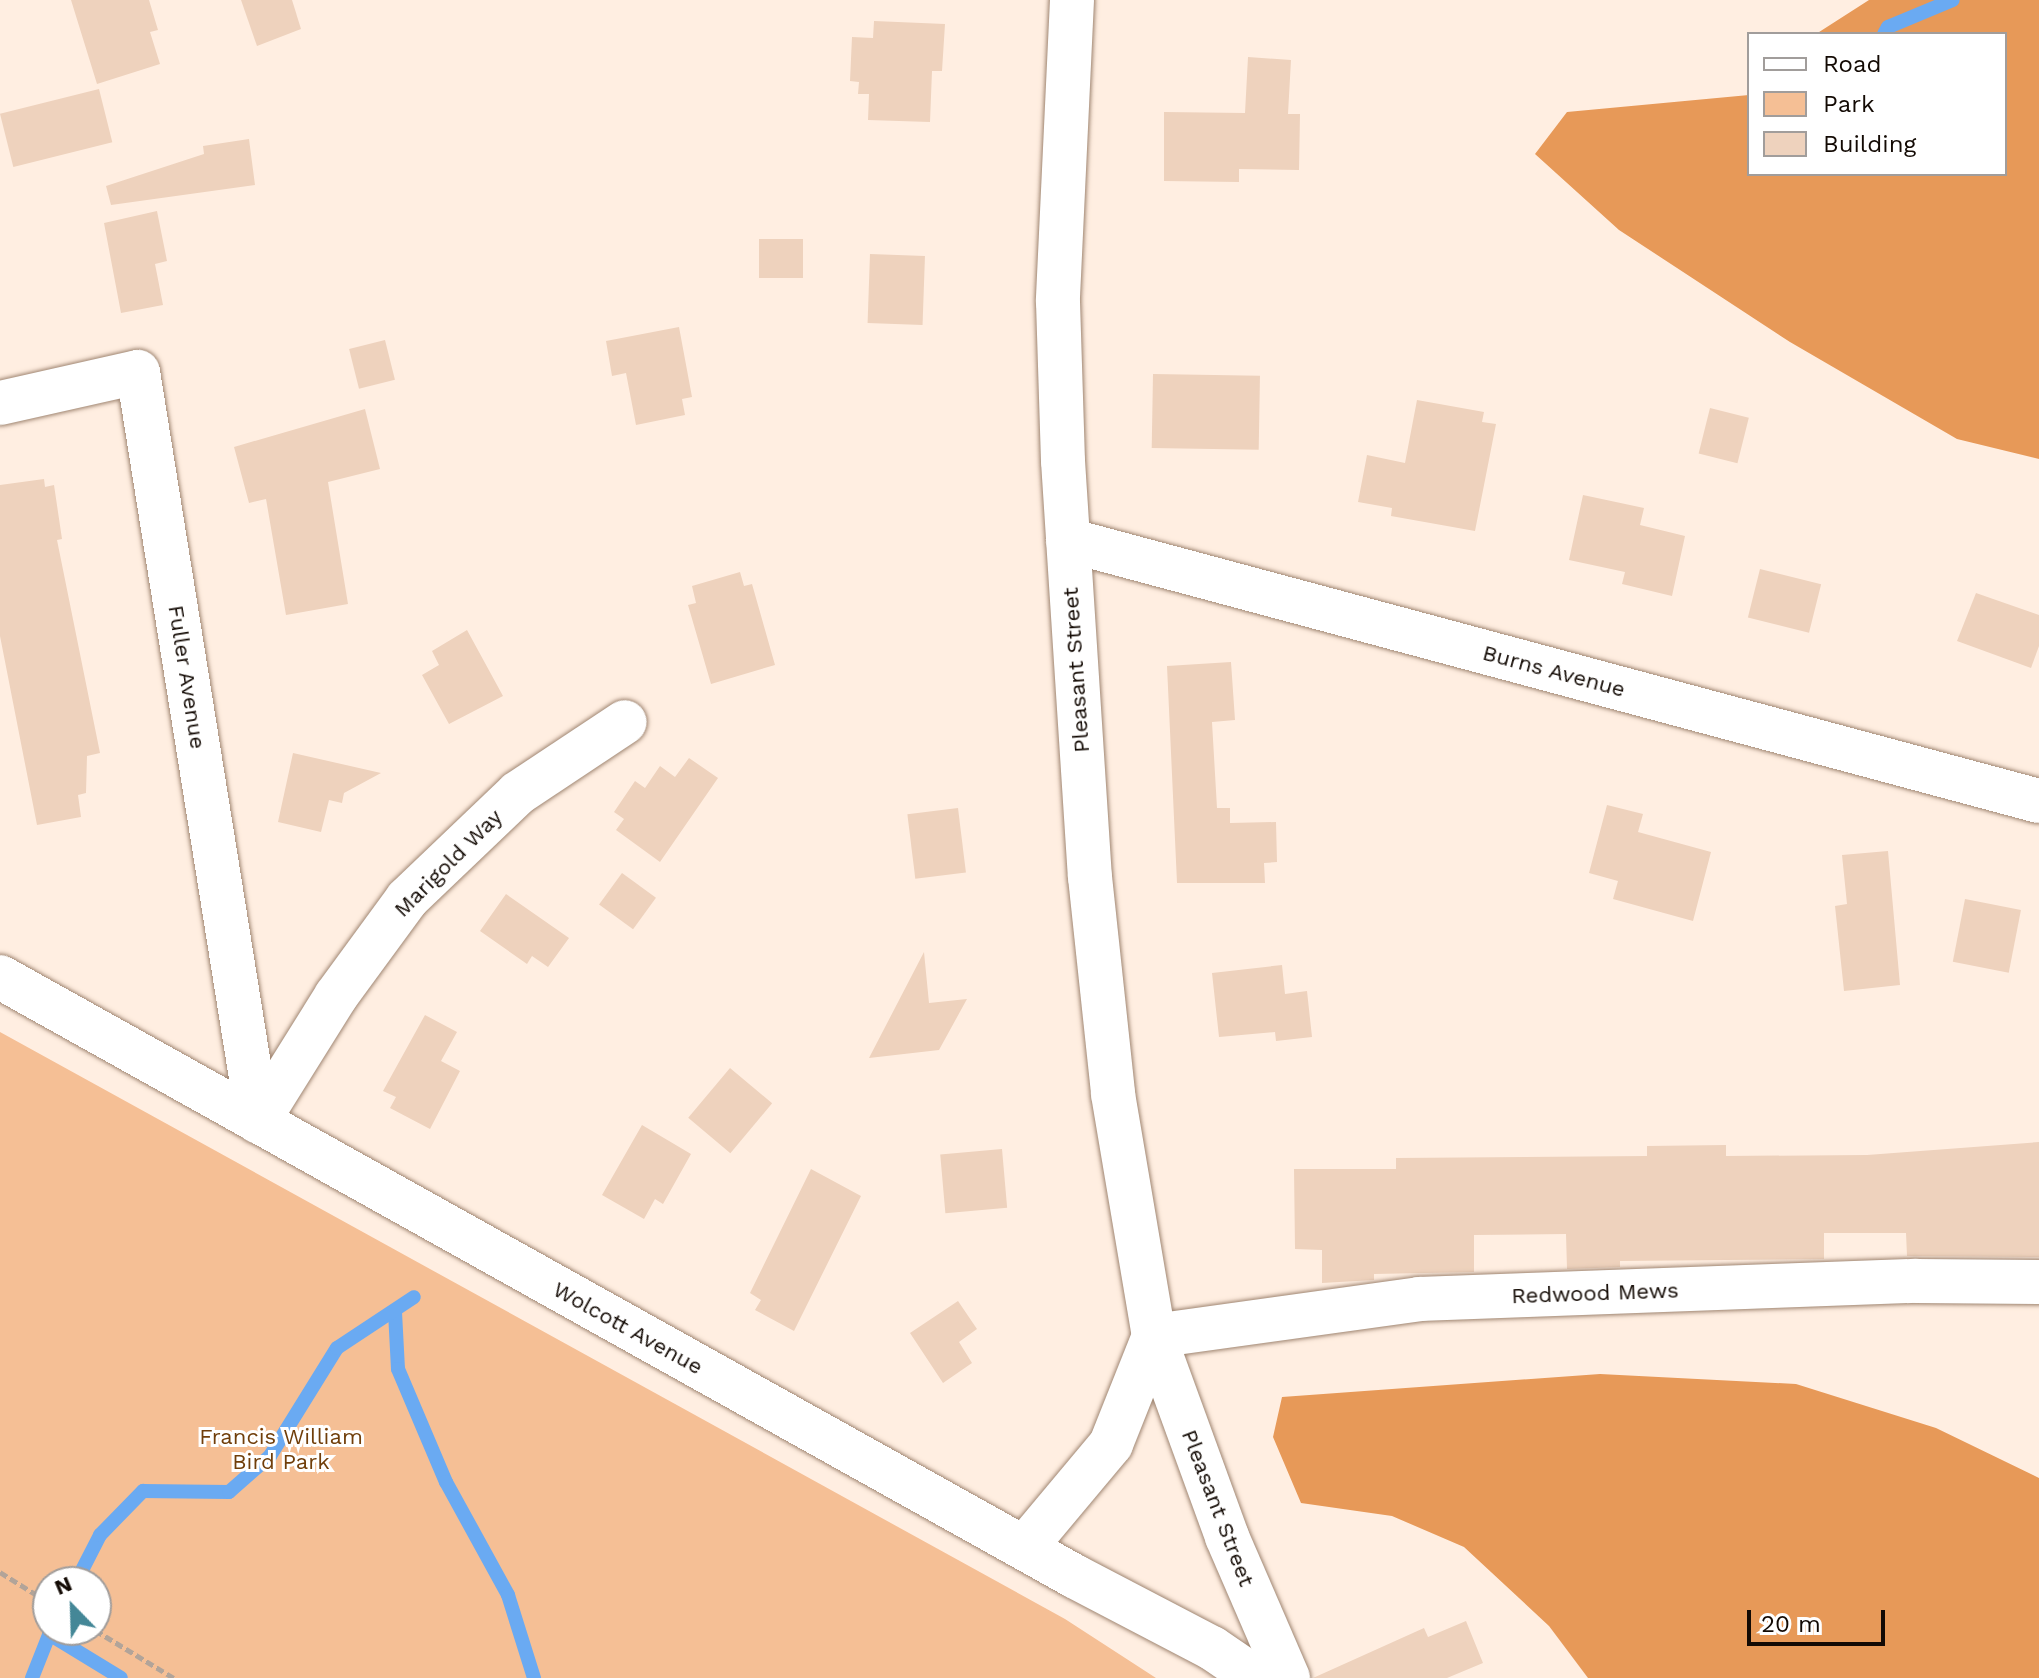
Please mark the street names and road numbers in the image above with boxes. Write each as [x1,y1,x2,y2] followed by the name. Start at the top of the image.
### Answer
[1057,586,1095,754] street label: Pleasant Street
[163,603,211,751] street label: Fuller Avenue
[1479,639,1629,703] street label: Burns Avenue
[388,803,508,923] street label: Marigold Way
[548,1276,708,1380] street label: Wolcott Avenue
[1511,1277,1679,1309] street label: Redwood Mews
[1176,1426,1260,1590] street label: Pleasant Street

